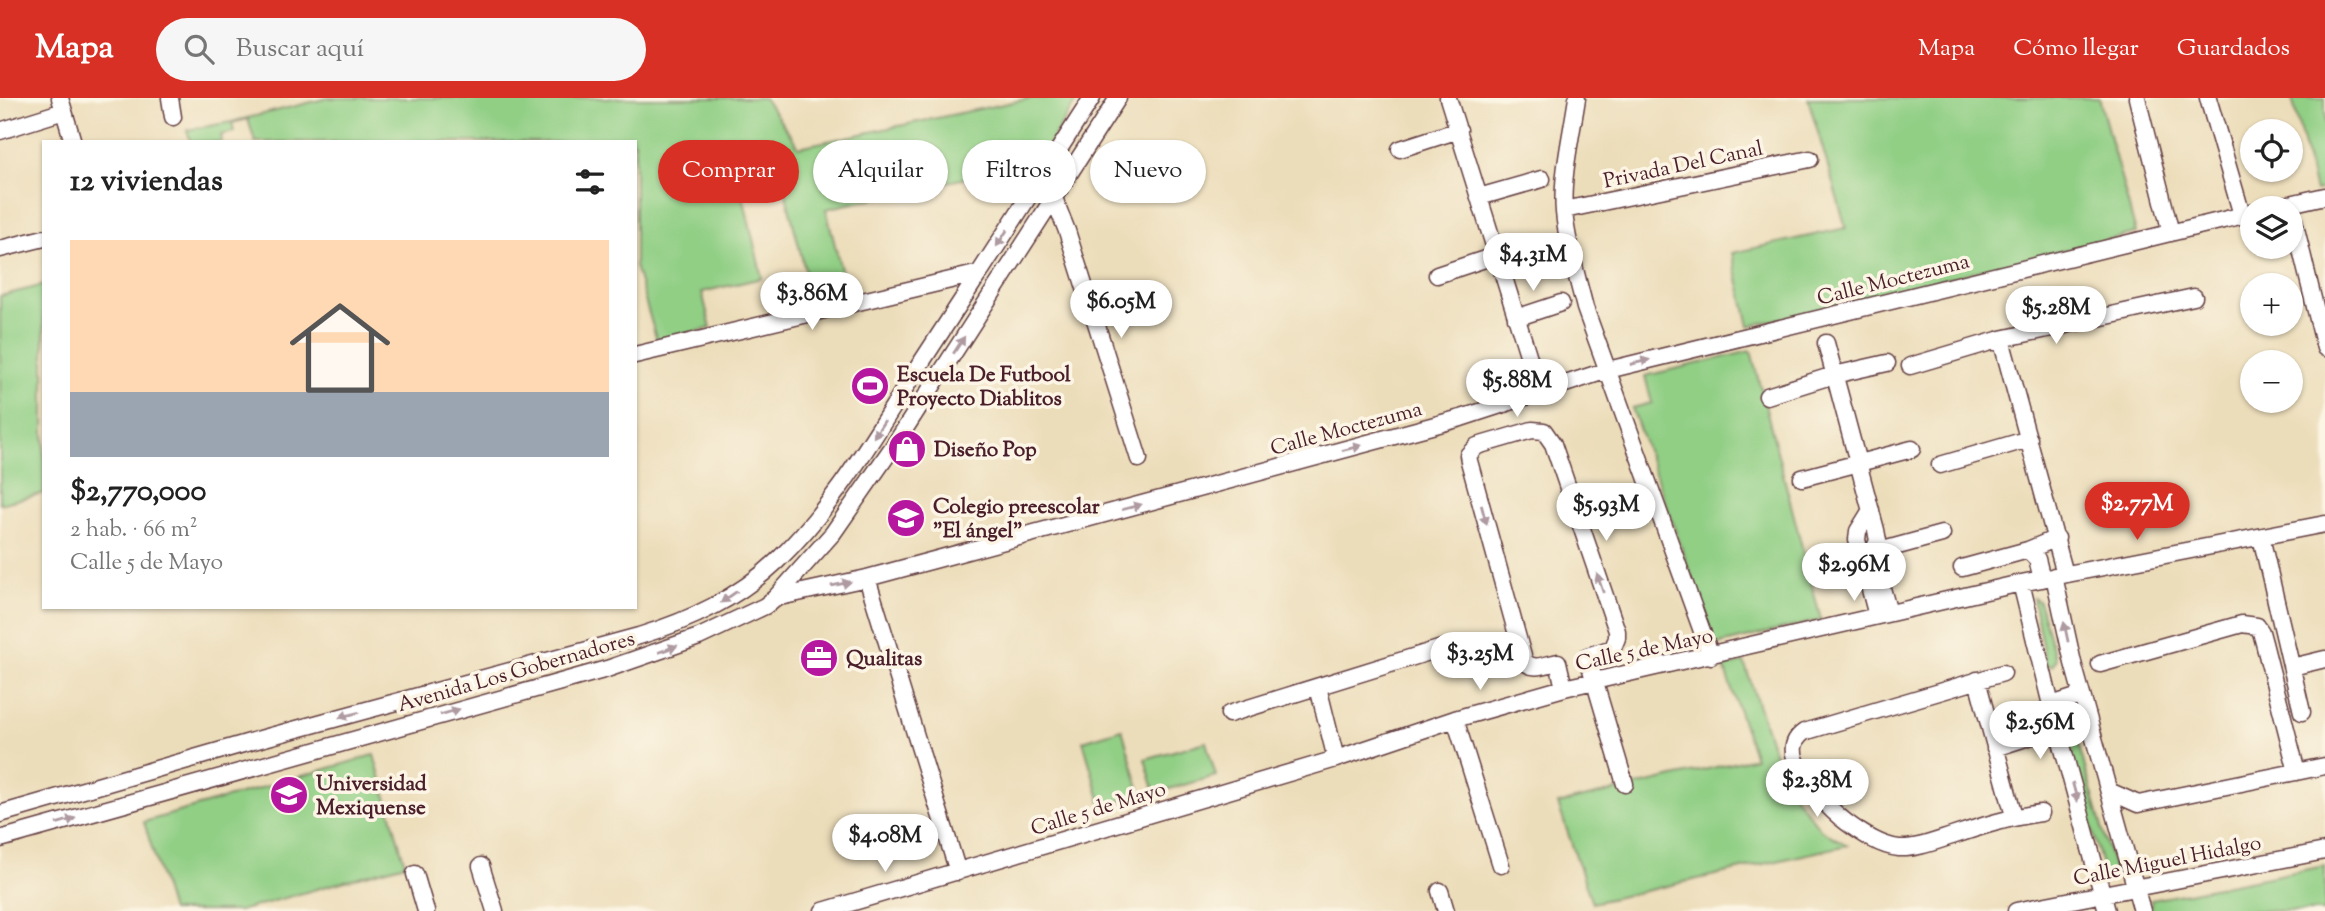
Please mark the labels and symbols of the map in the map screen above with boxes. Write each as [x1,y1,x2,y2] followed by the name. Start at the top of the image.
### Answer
[1601,134,1766,198] street label: Privada Del Canal
[996,228,1009,247] one-way arrow
[1476,234,1590,293] pin: $4.31M
[1814,247,1973,314] street label: Calle Moctezuma
[755,272,869,332] pin: $3.86M
[1064,280,1178,340] pin: $6.05M
[1999,286,2113,346] pin: $5.28M
[952,336,965,355] one-way arrow
[1630,356,1652,367] one-way arrow
[1460,360,1574,419] pin: $5.88M
[897,361,1071,415] place label: Escuela De Futbool Proyecto Diablitos
[849,365,891,407] sports icon: Escuela De Futbool Proyecto Diablitos
[1267,395,1426,465] street label: Calle Moctezuma
[872,420,886,438] one-way arrow
[886,428,928,470] shop icon: Diseño Pop
[934,436,1037,466] place label: Diseño Pop
[1342,442,1363,452] one-way arrow
[2080,482,2194,542] pin: $2.77M
[1549,484,1663,543] pin: $5.93M
[933,493,1100,547] place label: Colegio preescolar "El ángel"
[885,497,927,539] school or university icon: Colegio preescolar "El ángel"
[1122,501,1144,512] one-way arrow
[1479,504,1490,526] one-way arrow
[1797,544,1911,603] pin: $2.96M
[1595,573,1605,594] one-way arrow
[831,578,853,589] one-way arrow
[720,590,738,604] one-way arrow
[2060,621,2071,643] one-way arrow
[1573,622,1716,680] street label: Calle 5 de Mayo
[394,625,639,721] street label: Avenida Los Gobernadores
[1423,632,1537,692] pin: $3.25M
[798,637,840,679] office icon: Qualitas
[658,643,679,654] one-way arrow
[846,645,922,675] place label: Qualitas
[1983,702,2097,761] pin: $2.56M
[439,706,461,717] one-way arrow
[338,710,359,720] one-way arrow
[1760,760,1874,819] pin: $2.38M
[316,770,427,824] place label: Universidad Mexiquense
[268,774,310,816] school or university icon: Universidad Mexiquense
[1027,775,1170,845] street label: Calle 5 de Mayo
[2070,781,2081,803] one-way arrow
[828,814,942,874] pin: $4.08M
[56,815,77,825] one-way arrow
[2071,829,2264,895] street label: Calle Miguel Hidalgo

